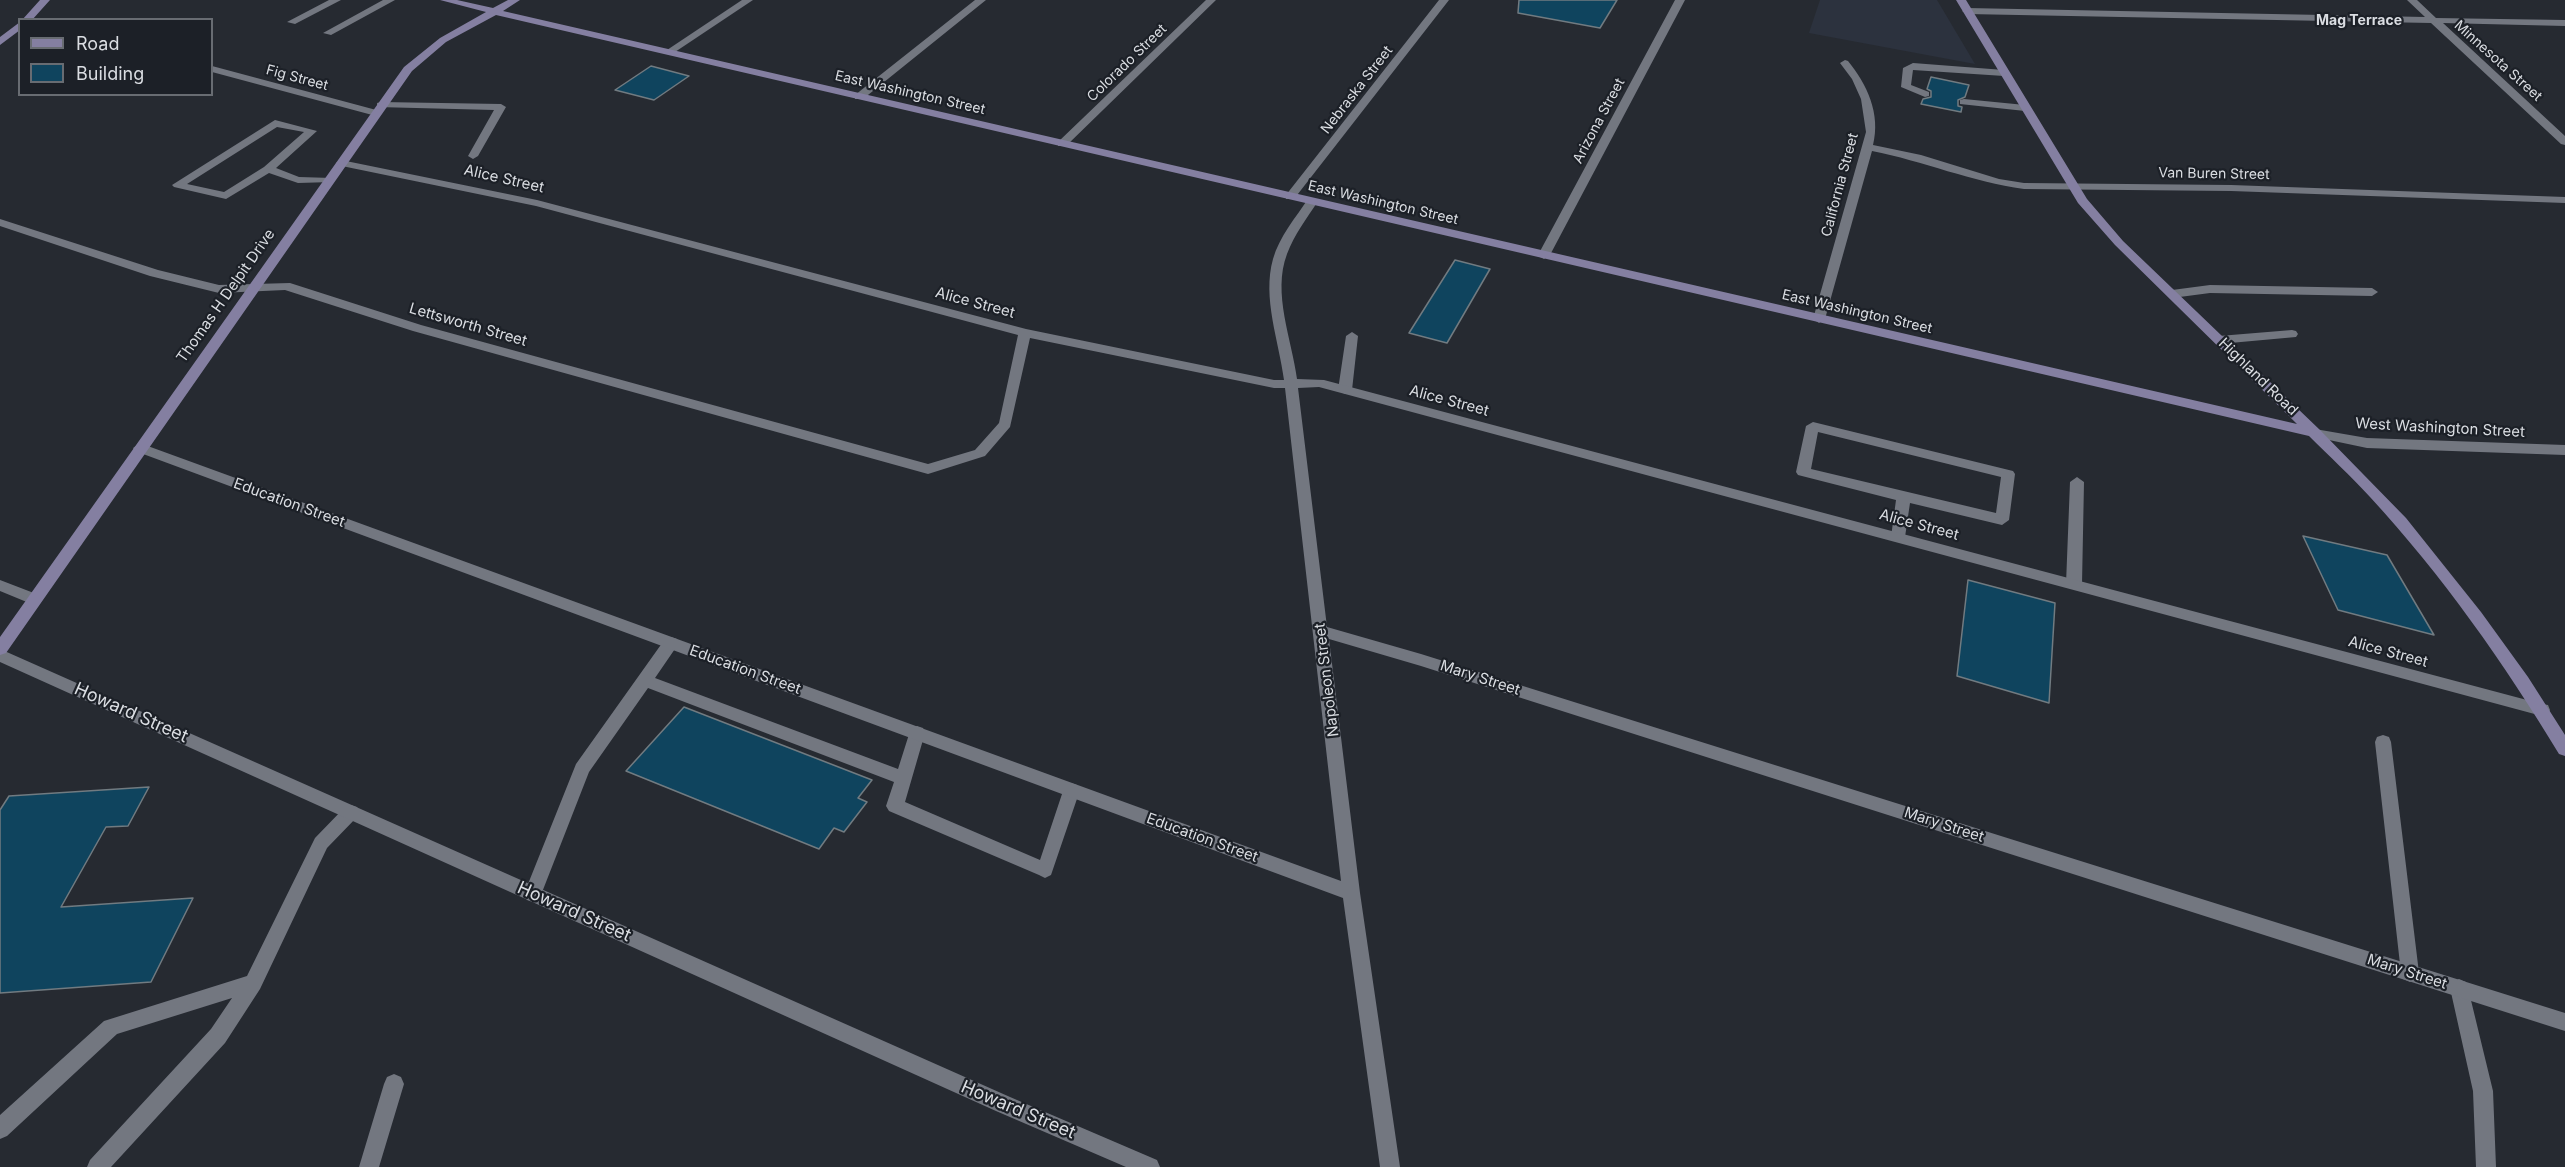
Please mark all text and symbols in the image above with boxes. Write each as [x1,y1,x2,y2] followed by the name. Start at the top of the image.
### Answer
[2316,13,2402,29] district label: Mag Terrace
[2451,17,2545,105] street label: Minnesota Street
[18,18,213,96] legend
[1084,21,1170,105] street label: Colorado Street
[76,33,119,54] text: Road
[1318,43,1396,137] street label: Nebraska Street
[264,62,330,94] street label: Fig Street
[76,63,144,84] text: Building
[833,68,987,118] street label: East Washington Street
[1570,76,1628,166] street label: Arizona Street
[1818,131,1862,239] street label: California Street
[462,161,546,197] street label: Alice Street
[2158,165,2270,183] street label: Van Buren Street
[1306,178,1460,228] street label: East Washington Street
[173,226,279,366] street label: Thomas H Delpit Drive
[933,284,1017,322] street label: Alice Street
[1780,287,1934,337] street label: East Washington Street
[407,300,529,350] street label: Lettsworth Street
[2215,335,2301,419] street label: Highland Road
[1407,382,1491,420] street label: Alice Street
[2355,415,2525,441] street label: West Washington Street
[231,475,347,531] street label: Education Street
[1877,506,1961,544] street label: Alice Street
[1311,622,1343,738] street label: Napoleon Street
[2346,633,2430,671] street label: Alice Street
[687,642,803,698] street label: Education Street
[1438,657,1522,699] street label: Mary Street
[71,678,191,748] street label: Howard Street
[1902,804,1986,846] street label: Mary Street
[1144,810,1260,866] street label: Education Street
[514,877,634,947] street label: Howard Street
[2365,951,2449,993] street label: Mary Street
[958,1076,1078,1144] street label: Howard Street

